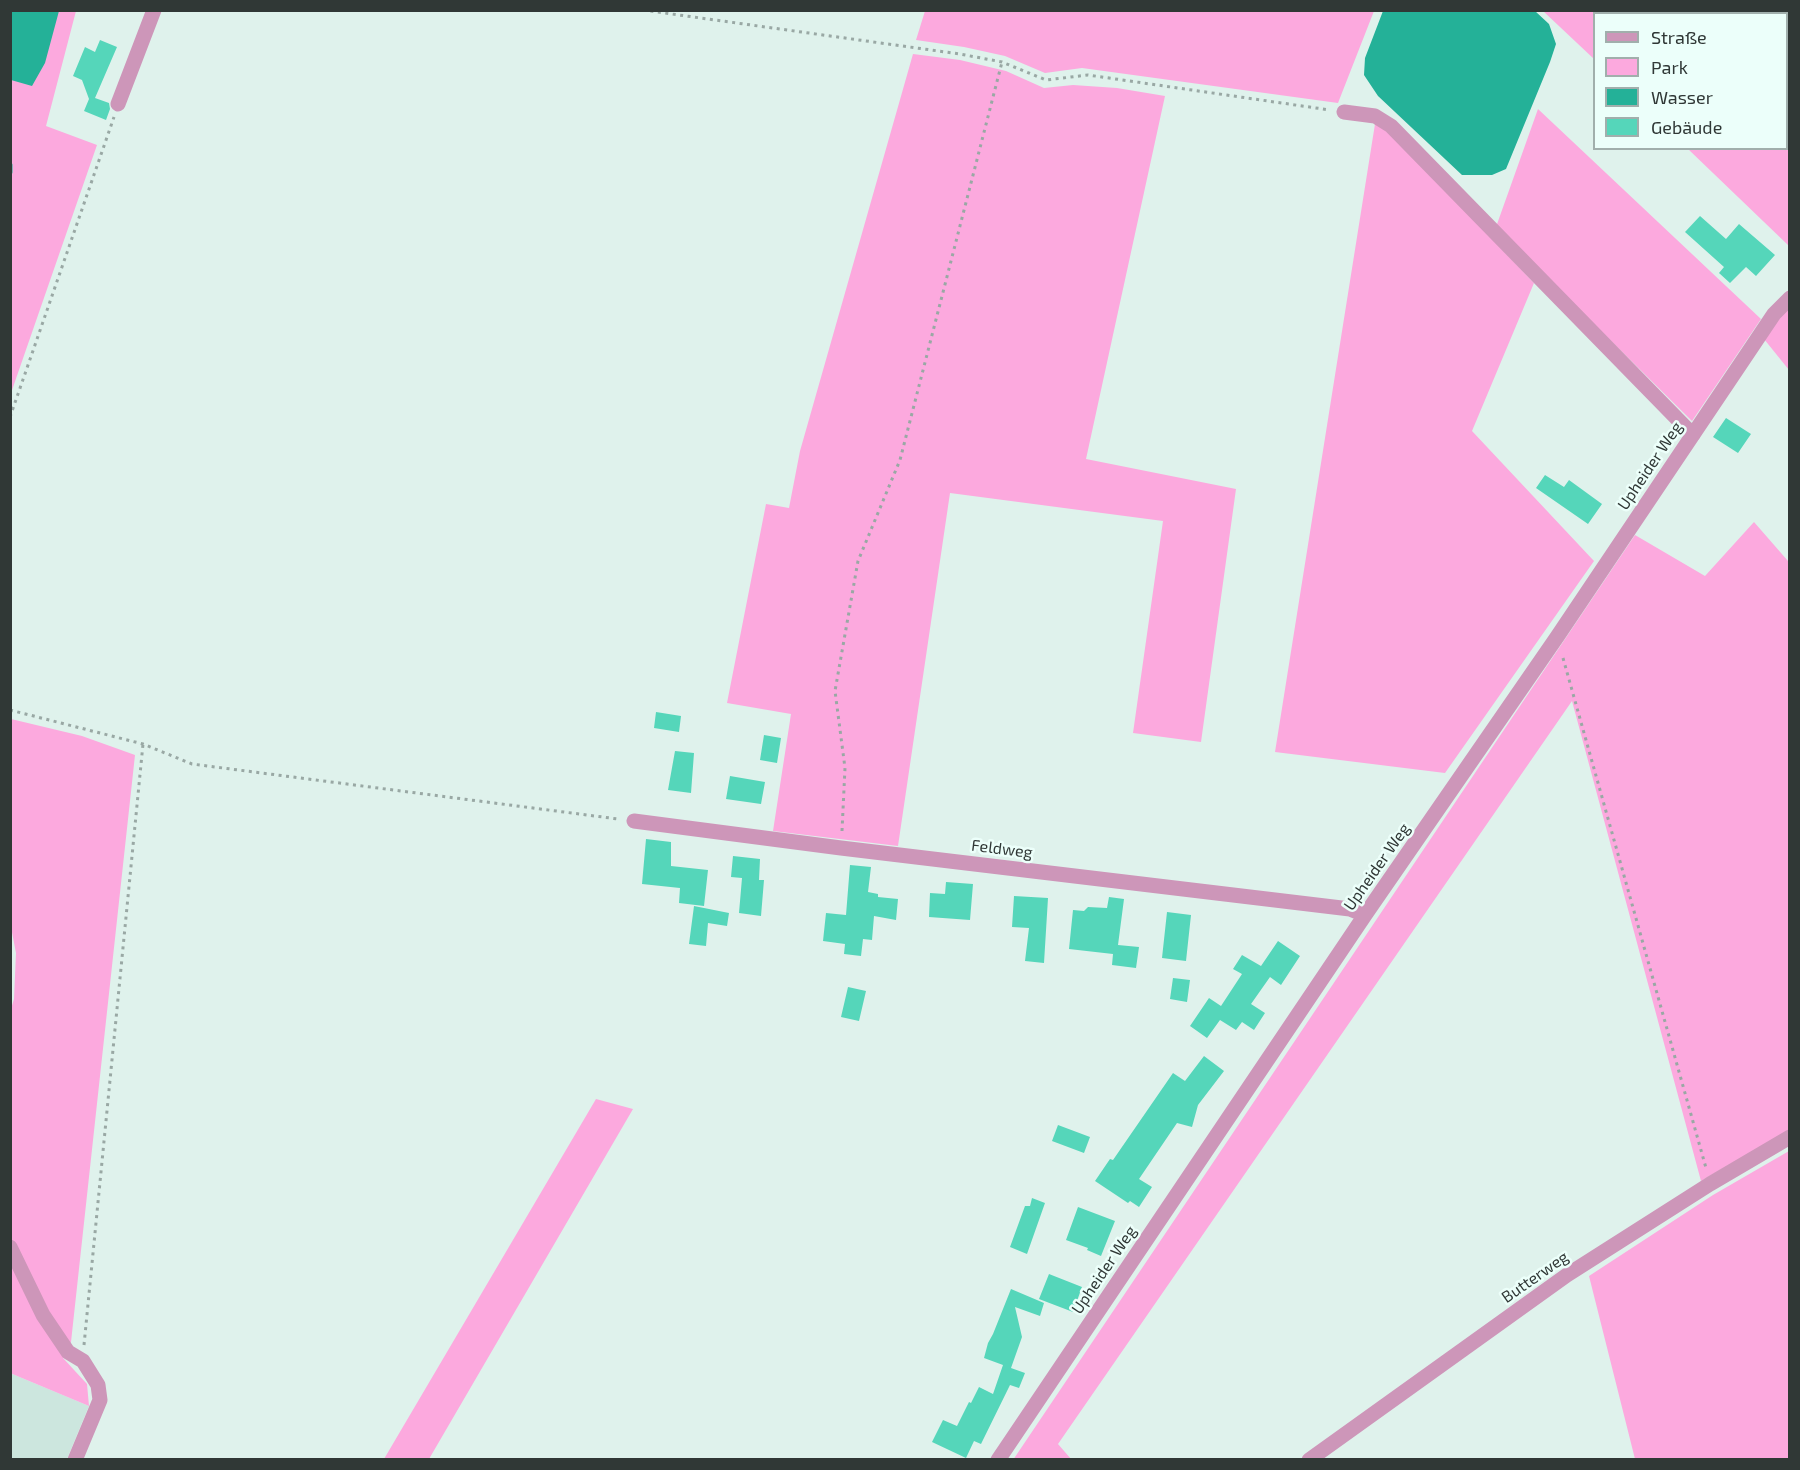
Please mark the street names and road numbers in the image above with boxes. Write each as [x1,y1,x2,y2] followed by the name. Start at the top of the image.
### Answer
[1614,418,1686,514] street label: Upheider Weg
[1340,820,1414,914] street label: Upheider Weg
[970,836,1034,862] street label: Feldweg
[1068,1222,1140,1318] street label: Upheider Weg
[1498,1247,1572,1307] street label: Butterweg

